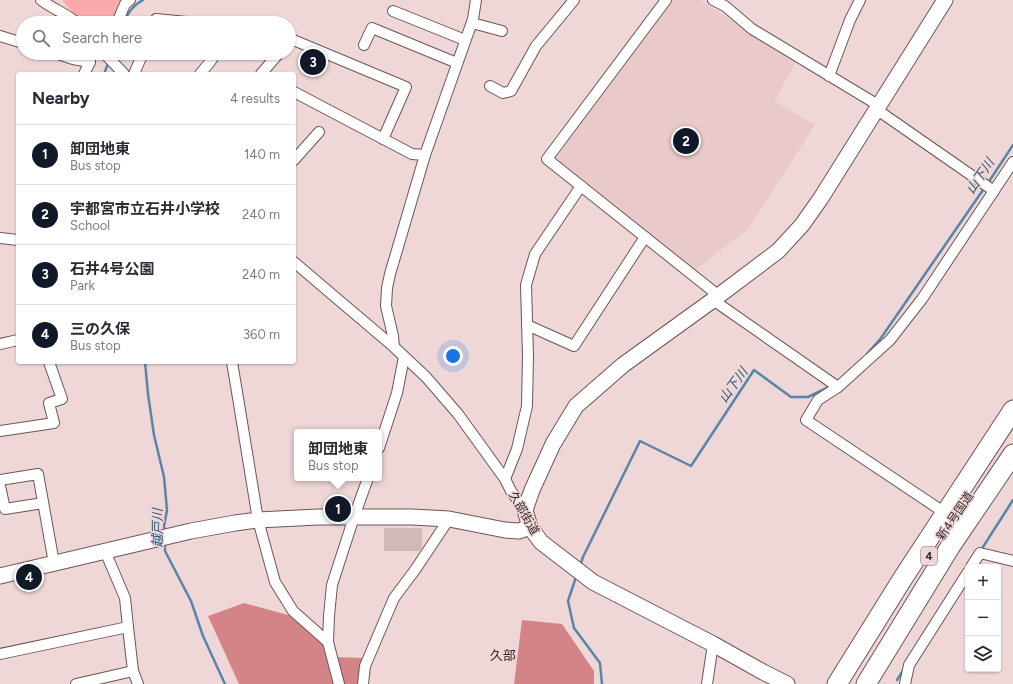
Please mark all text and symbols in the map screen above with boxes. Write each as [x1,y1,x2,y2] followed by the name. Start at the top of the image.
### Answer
[16,16,296,60] search box
[30,27,52,49] icon: search
[62,29,142,47] text: Search here
[300,47,326,77] pin: 3
[32,88,90,108] text: Nearby
[230,91,280,106] text: 4 results
[673,126,699,156] pin: 2
[70,140,130,158] text: 卸団地東
[42,147,48,162] text: 1
[244,147,280,162] text: 140 m
[963,154,998,196] water label: 山下川
[70,158,121,173] text: Bus stop
[70,200,220,218] text: 宇都宮市立石井小学校
[41,207,49,222] text: 2
[242,207,280,222] text: 240 m
[70,218,110,233] text: School
[70,260,155,278] text: 石井4号公園
[41,267,49,282] text: 3
[242,267,280,282] text: 240 m
[70,278,95,293] text: Park
[70,320,130,338] text: 三の久保
[41,327,49,342] text: 4
[243,327,280,342] text: 360 m
[70,338,121,353] text: Bus stop
[443,346,463,366] your location
[715,363,752,405] water label: 山下川
[294,429,382,481] popup
[308,440,368,458] text: 卸団地東
[308,458,359,473] text: Bus stop
[506,489,542,537] street label: 久部街道
[934,489,976,543] street label: 新4号国道
[325,494,351,524] pin: 1
[150,507,165,548] water label: 越戸川
[921,547,937,565] road number: 4
[16,562,42,592] pin: 4
[965,564,1001,672] map controls
[965,564,1001,600] button: +
[965,600,1001,636] button: −
[965,636,1001,672] button: layers
[490,648,516,663] district label: 久部

